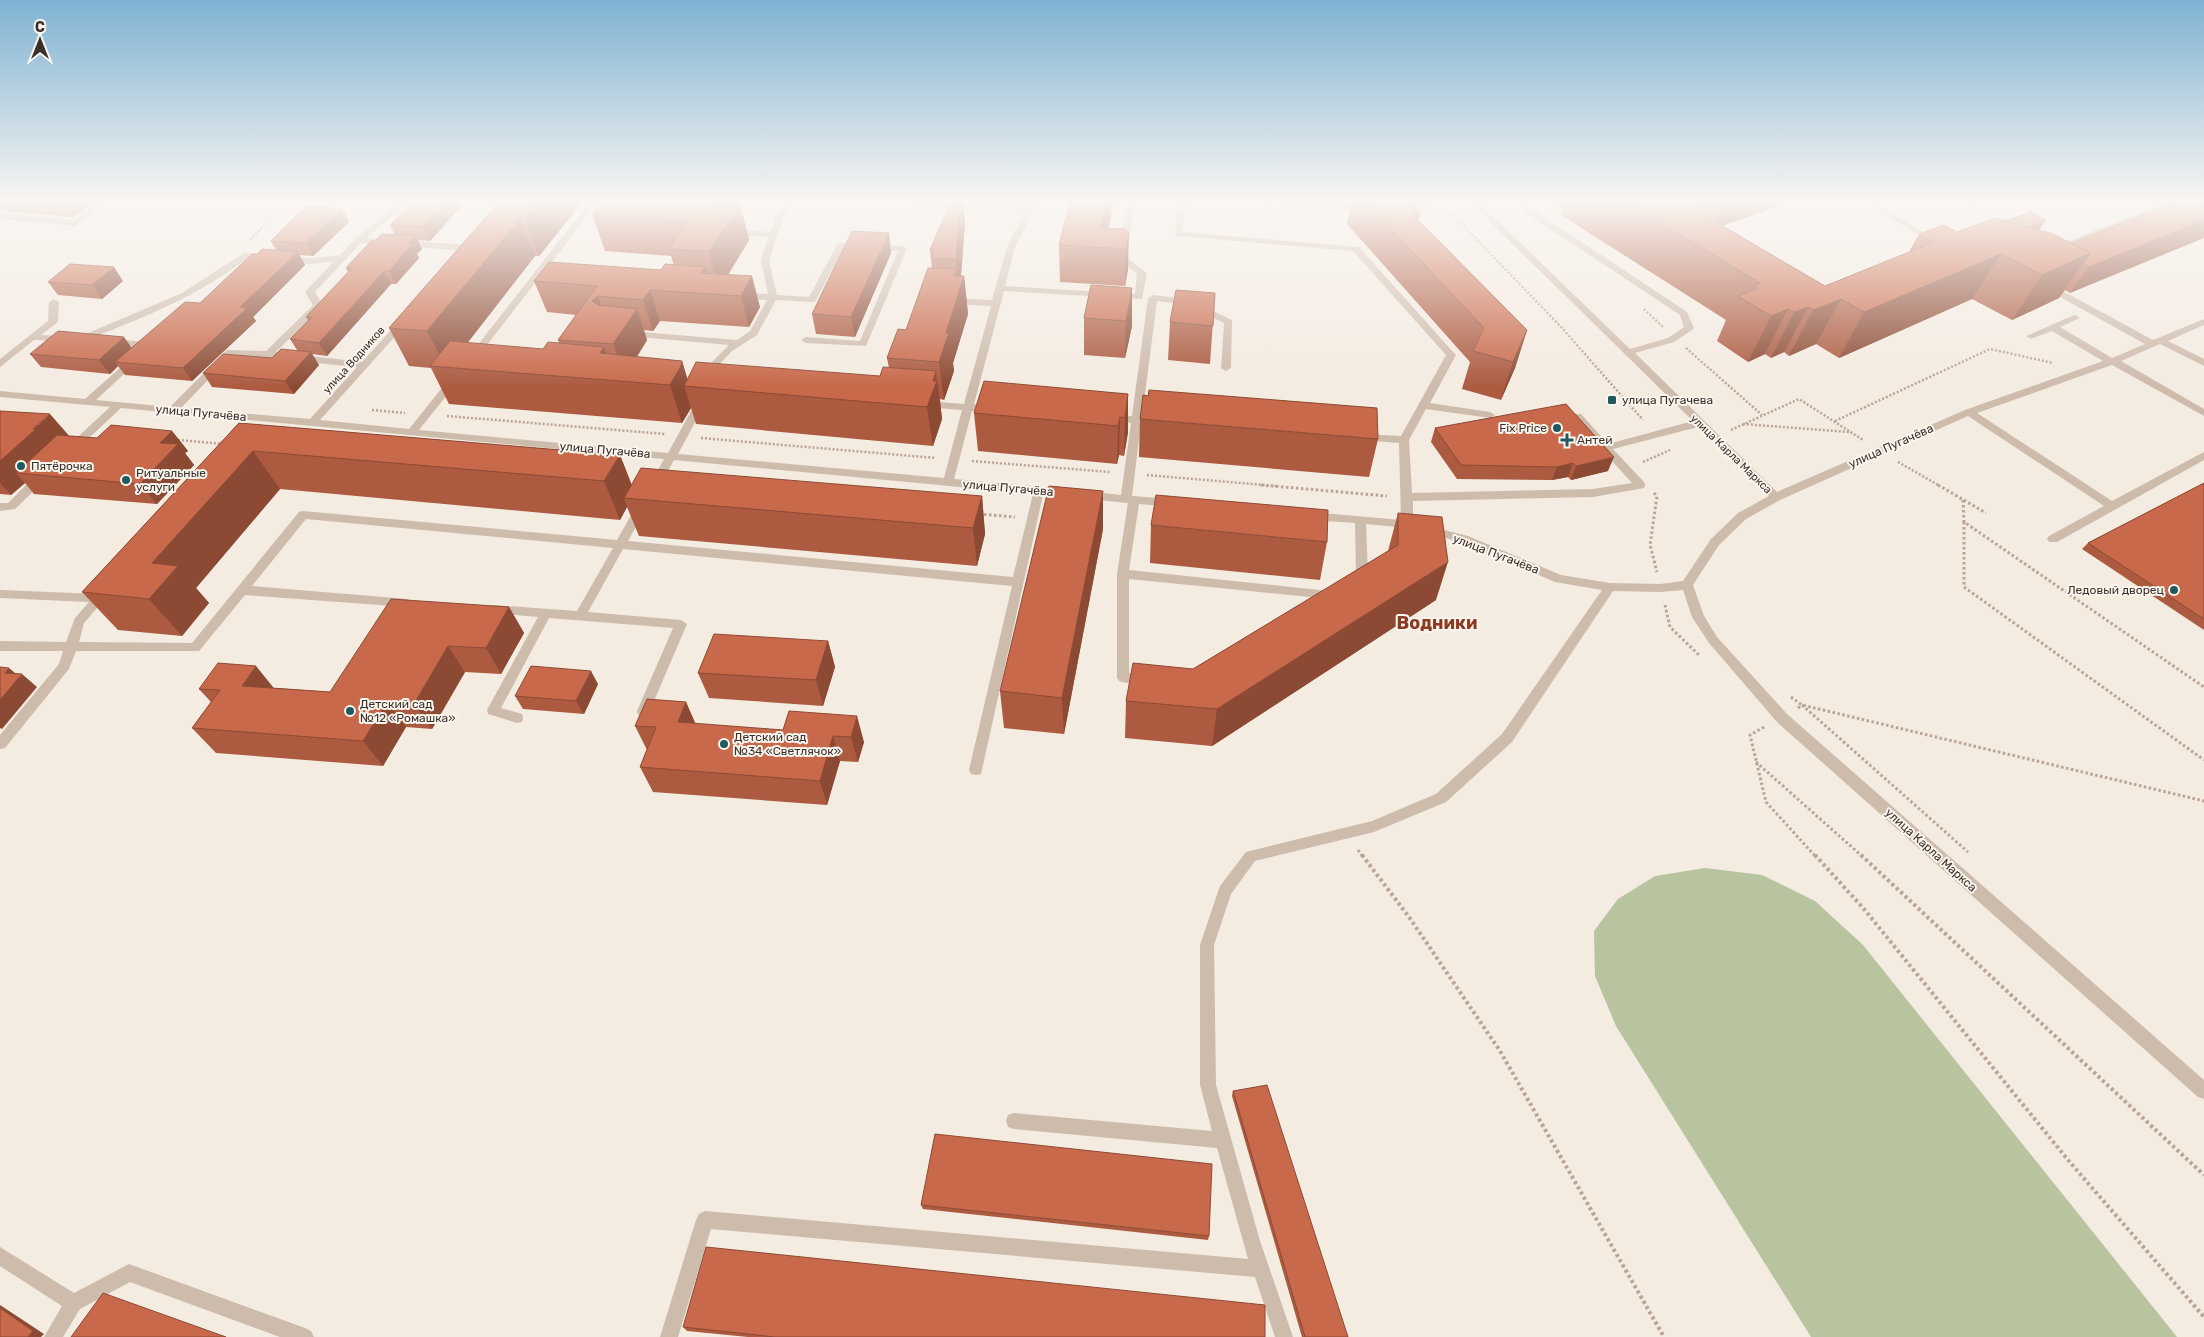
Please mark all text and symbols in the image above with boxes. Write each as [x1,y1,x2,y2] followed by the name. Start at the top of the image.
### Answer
[15,15,65,65] north arrow
[35,19,45,36] text: С
[320,324,388,396] street label: улица Водников
[1622,393,1713,407] place label: улица Пугачева
[1606,394,1618,406] marker: улица Пугачева
[155,402,247,424] street label: улица Пугачёва
[1688,412,1774,496] street label: улица Карла Маркса
[1499,421,1547,435] place label: Fix Price
[1847,421,1935,471] street label: улица Пугачёва
[1551,422,1563,434] marker: Fix Price
[1577,433,1613,447] place label: Антей
[1561,434,1573,446] marker: Антей
[559,439,651,461] street label: улица Пугачёва
[31,459,93,473] place label: Пятёрочка
[15,460,27,472] marker: Пятёрочка
[136,466,206,494] place label: Ритуальные услуги
[120,474,132,486] marker: Ритуальные услуги
[962,477,1054,499] street label: улица Пугачёва
[1451,531,1541,577] street label: улица Пугачёва
[2067,583,2165,597] place label: Ледовый дворец
[2168,584,2180,596] marker: Ледовый дворец
[1397,612,1477,634] district label: Водники
[360,697,456,725] place label: Детский сад №12 «Ромашка»
[344,705,356,717] marker: Детский сад №12 «Ромашка»
[734,730,841,758] place label: Детский сад №34 «Светлячок»
[718,738,730,750] marker: Детский сад №34 «Светлячок»
[1882,805,1980,895] street label: улица Карла Маркса

